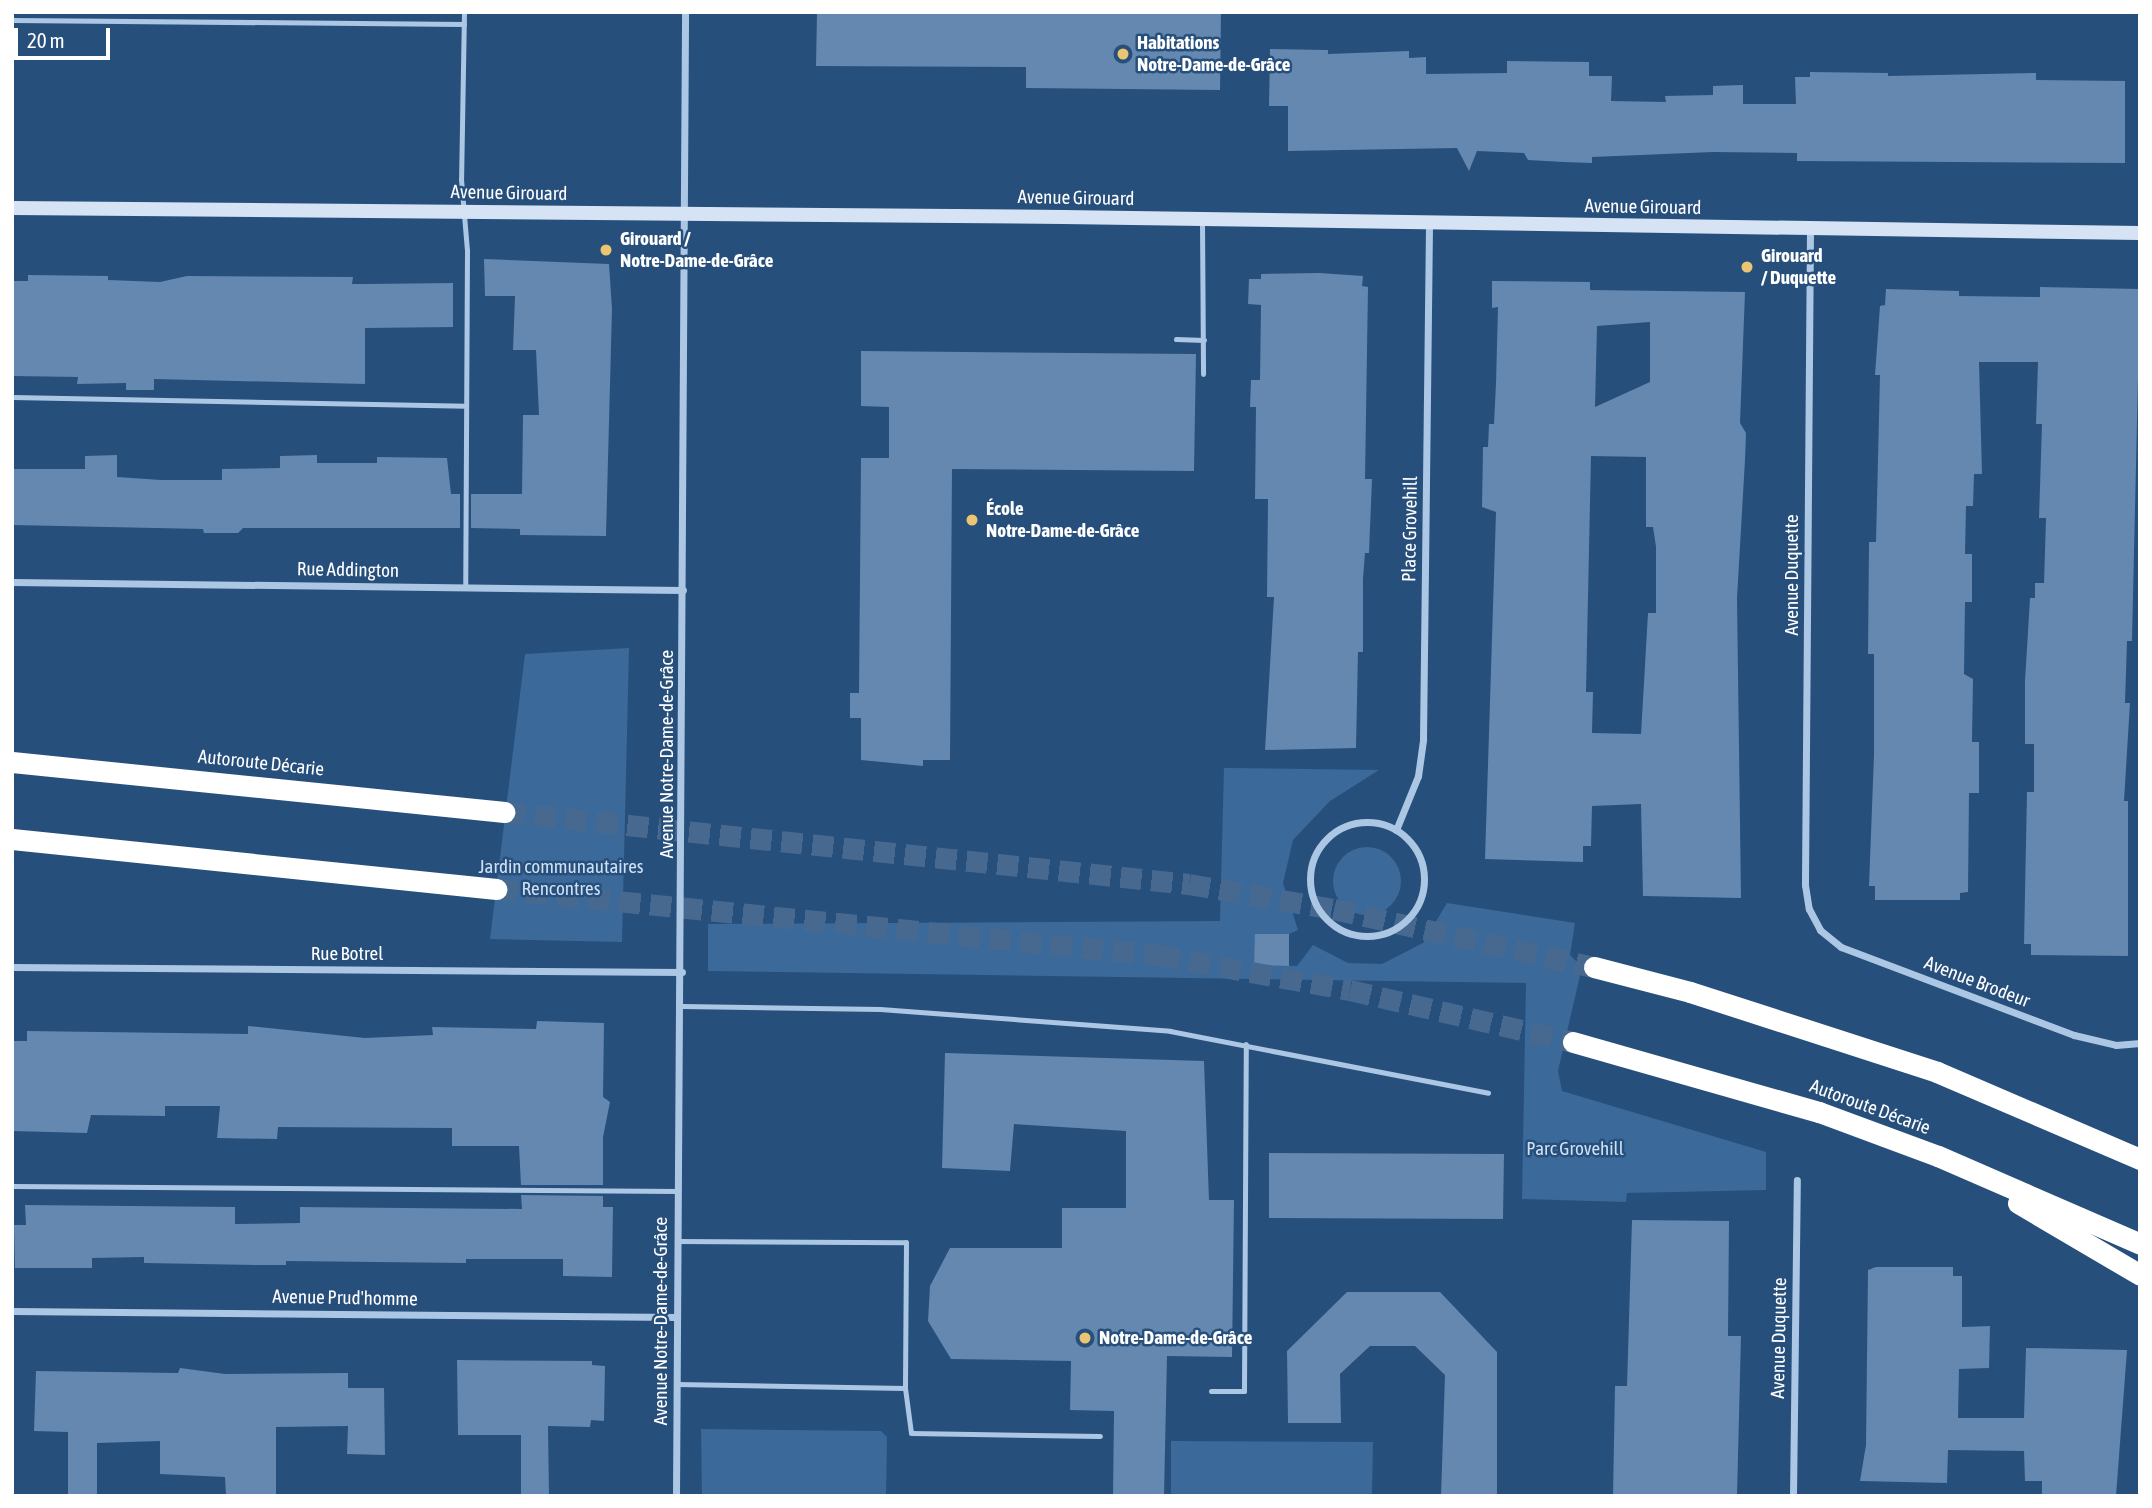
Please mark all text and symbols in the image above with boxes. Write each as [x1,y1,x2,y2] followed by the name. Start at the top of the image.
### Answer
[18,14,114,58] scale bar
[27,28,65,52] text: 20 m
[1137,32,1290,76] place label: Habitations Notre-Dame-de-Grâce
[1115,46,1131,62] marker: Habitations Notre-Dame-de-Grâce
[450,181,568,205] street label: Avenue Girouard
[1017,186,1135,210] street label: Avenue Girouard
[1584,195,1702,219] street label: Avenue Girouard
[620,228,773,272] place label: Girouard / Notre-Dame-de-Grâce
[598,242,614,258] marker: Girouard / Notre-Dame-de-Grâce
[1761,245,1836,289] place label: Girouard / Duquette
[1739,259,1755,275] marker: Girouard / Duquette
[1398,476,1422,582] street label: Place Grovehill
[986,498,1139,542] place label: École Notre-Dame-de-Grâce
[964,512,980,528] marker: École Notre-Dame-de-Grâce
[1781,514,1803,636] street label: Avenue Duquette
[297,558,399,582] street label: Rue Addington
[656,650,678,858] street label: Avenue Notre-Dame-de-Grâce
[197,745,325,781] street label: Autoroute Décarie
[478,856,644,900] park label: Jardin communautaires Rencontres
[311,943,383,965] street label: Rue Botrel
[1921,951,2033,1013] street label: Avenue Brodeur
[1807,1075,1933,1139] street label: Autoroute Décarie
[1526,1138,1624,1160] park label: Parc Grovehill
[650,1217,672,1425] street label: Avenue Notre-Dame-de-Grâce
[1767,1277,1791,1399] street label: Avenue Duquette
[272,1285,418,1311] street label: Avenue Prud'homme
[1099,1327,1252,1349] place label: Notre-Dame-de-Grâce
[1077,1330,1093,1346] marker: Notre-Dame-de-Grâce

